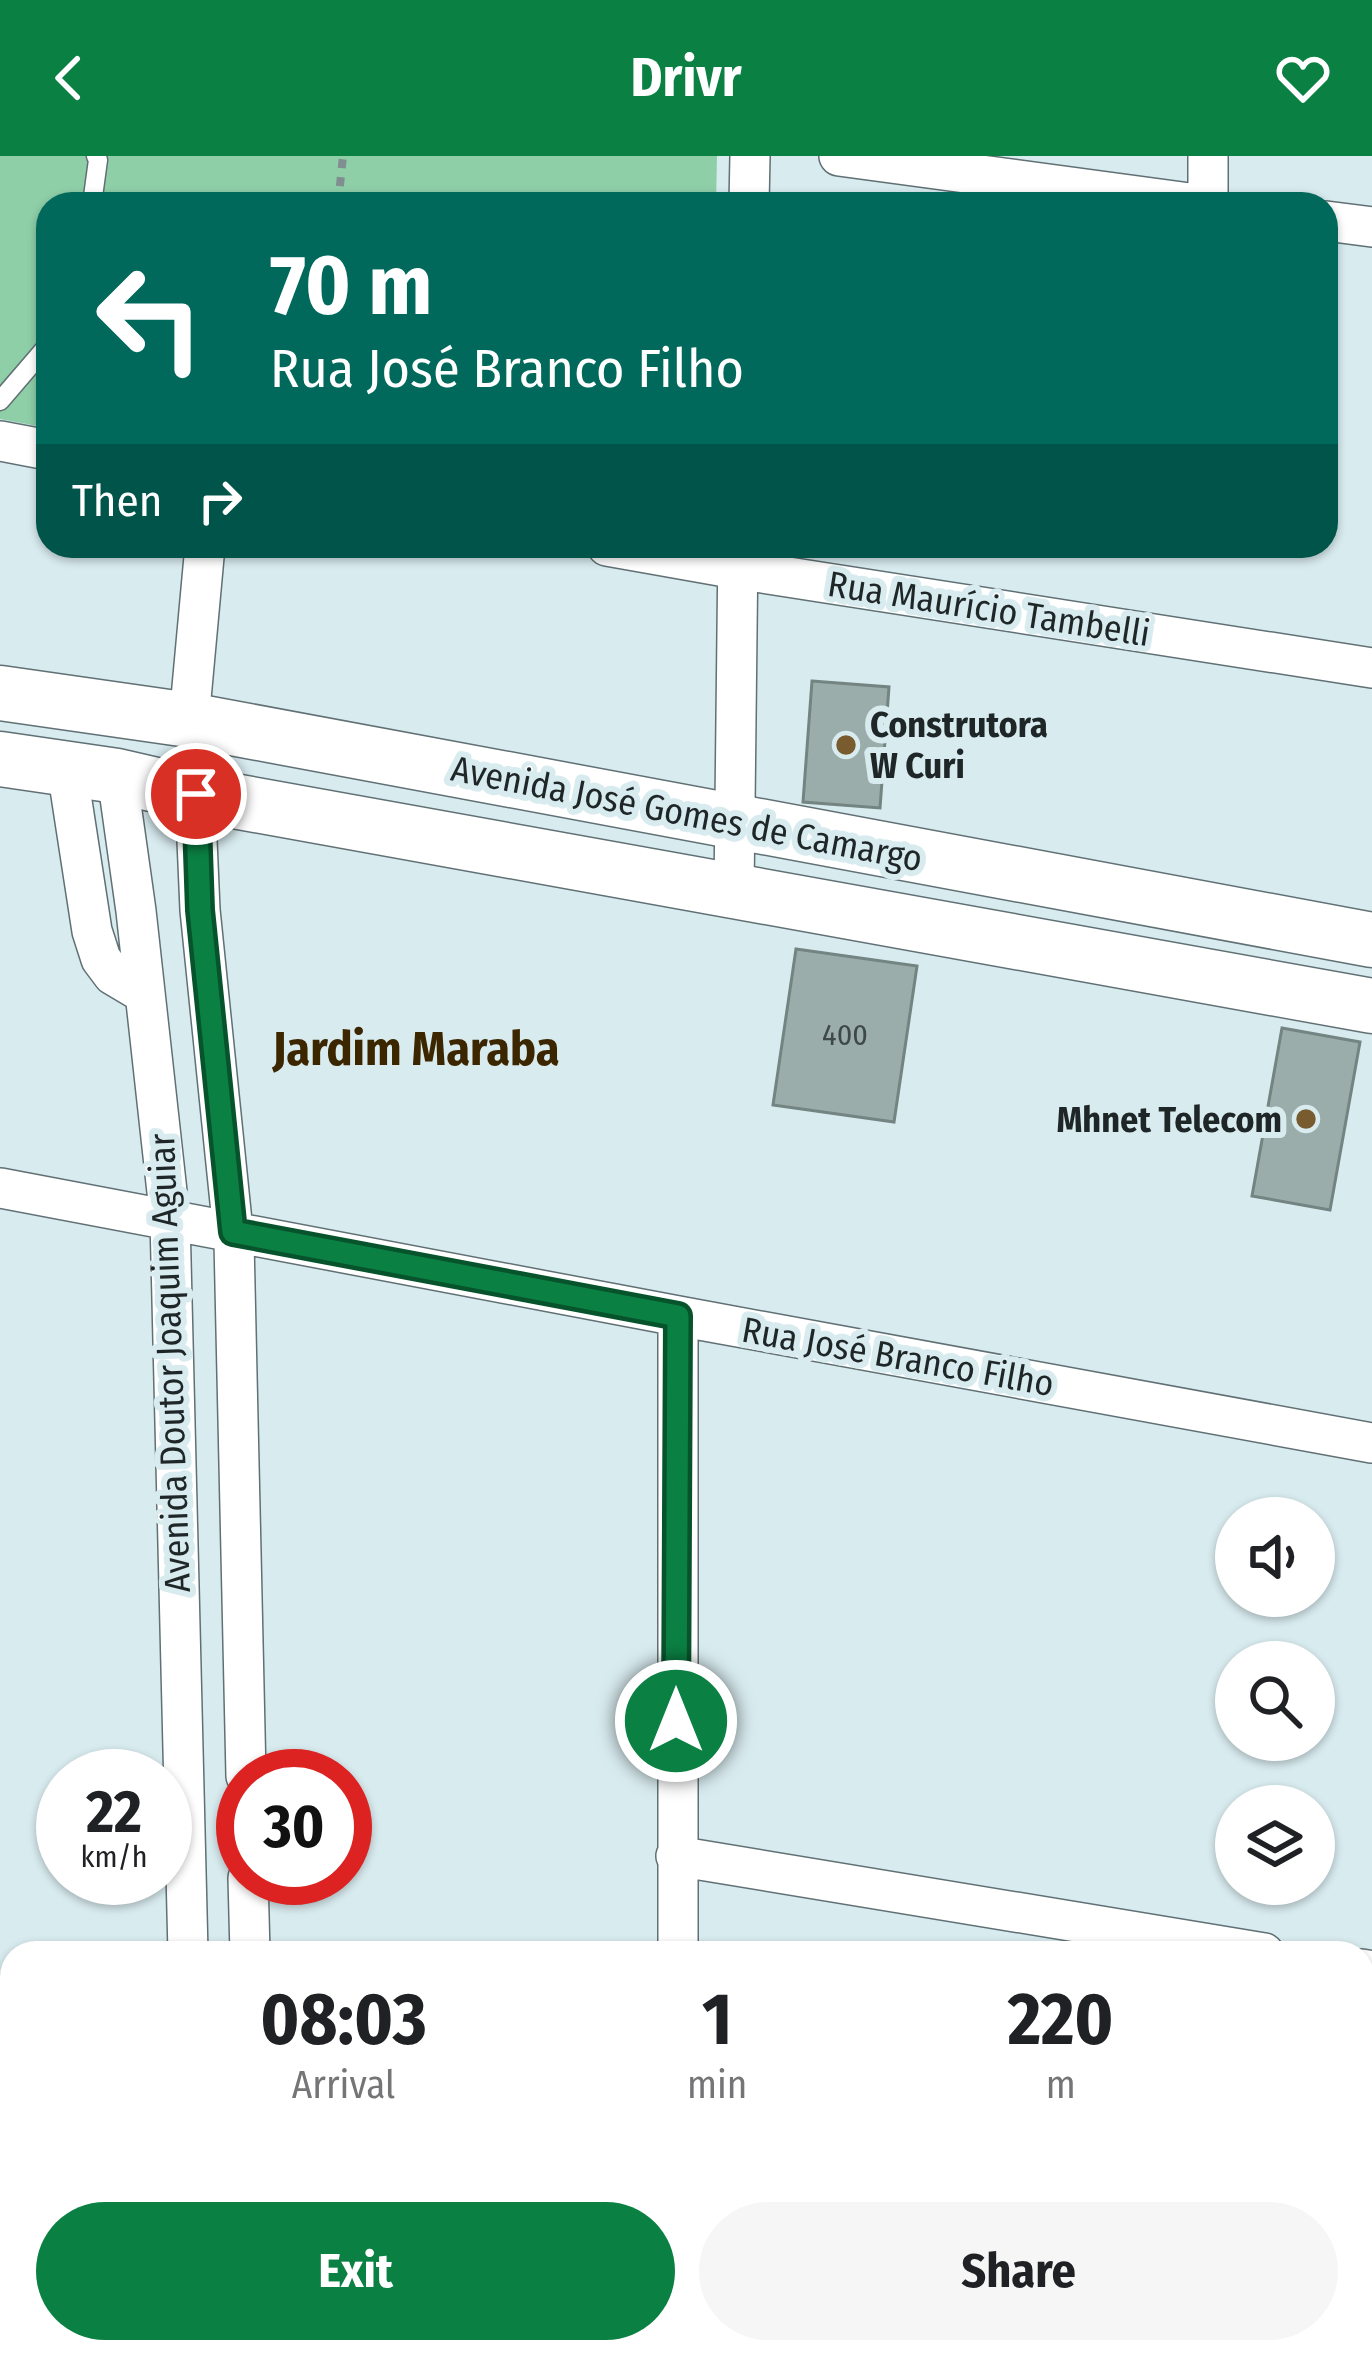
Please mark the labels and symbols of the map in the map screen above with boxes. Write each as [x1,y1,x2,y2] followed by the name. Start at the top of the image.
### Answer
[825,562,1153,656] street label: Rua Maurício Tambelli
[870,703,1048,788] place label: Construtora W Curi
[833,732,859,758] marker: Construtora W Curi
[145,743,247,845] pin
[447,747,926,881] street label: Avenida José Gomes de Camargo
[822,1017,868,1053] house number: 400
[271,1020,560,1078] district label: Jardim Maraba
[1056,1098,1282,1142] place label: Mhnet Telecom
[1293,1106,1319,1132] marker: Mhnet Telecom
[140,1132,200,1593] street label: Avenida Doutor Joaquim Aguiar
[738,1308,1057,1406] street label: Rua José Branco Filho
[613,1658,739,1784] position arrow
[216,1749,372,1905] speed limit sign: 30

